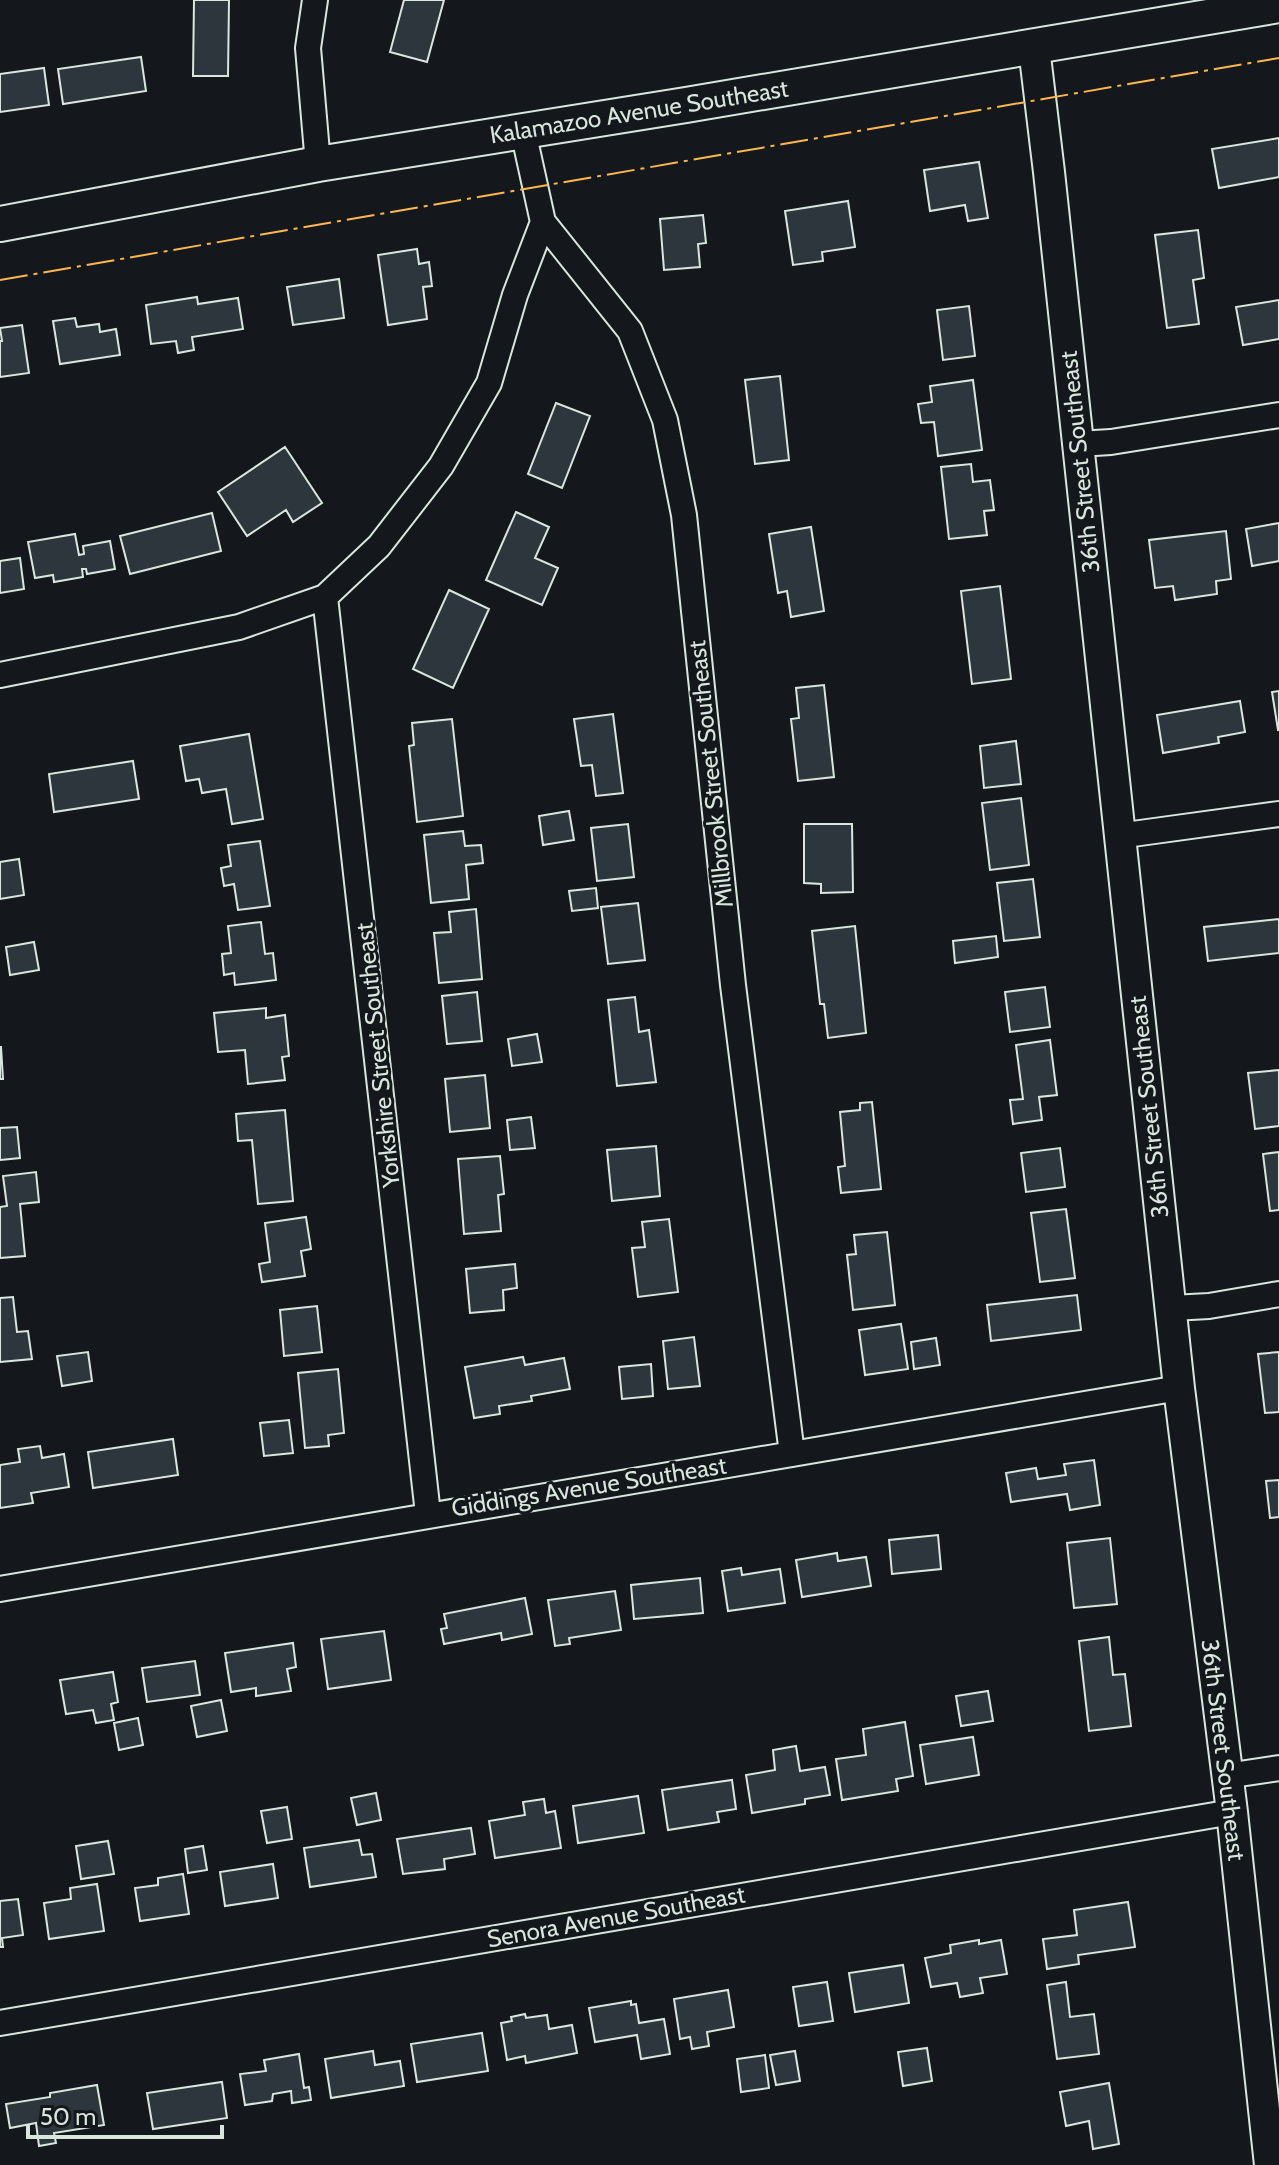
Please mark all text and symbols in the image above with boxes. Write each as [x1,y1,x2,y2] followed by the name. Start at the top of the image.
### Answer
[488,74,790,149] street label: Kalamazoo Avenue Southeast
[1053,350,1106,574] street label: 36th Street Southeast
[682,639,739,909] street label: Millbrook Street Southeast
[349,921,406,1190] street label: Yorkshire Street Southeast
[1122,995,1175,1219] street label: 36th Street Southeast
[449,1450,728,1523] street label: Giddings Avenue Southeast
[1196,1638,1251,1862] street label: 36th Street Southeast
[485,1880,747,1953] street label: Senora Avenue Southeast
[28,2089,222,2139] scale bar
[40,2102,96,2131] text: 50 m

